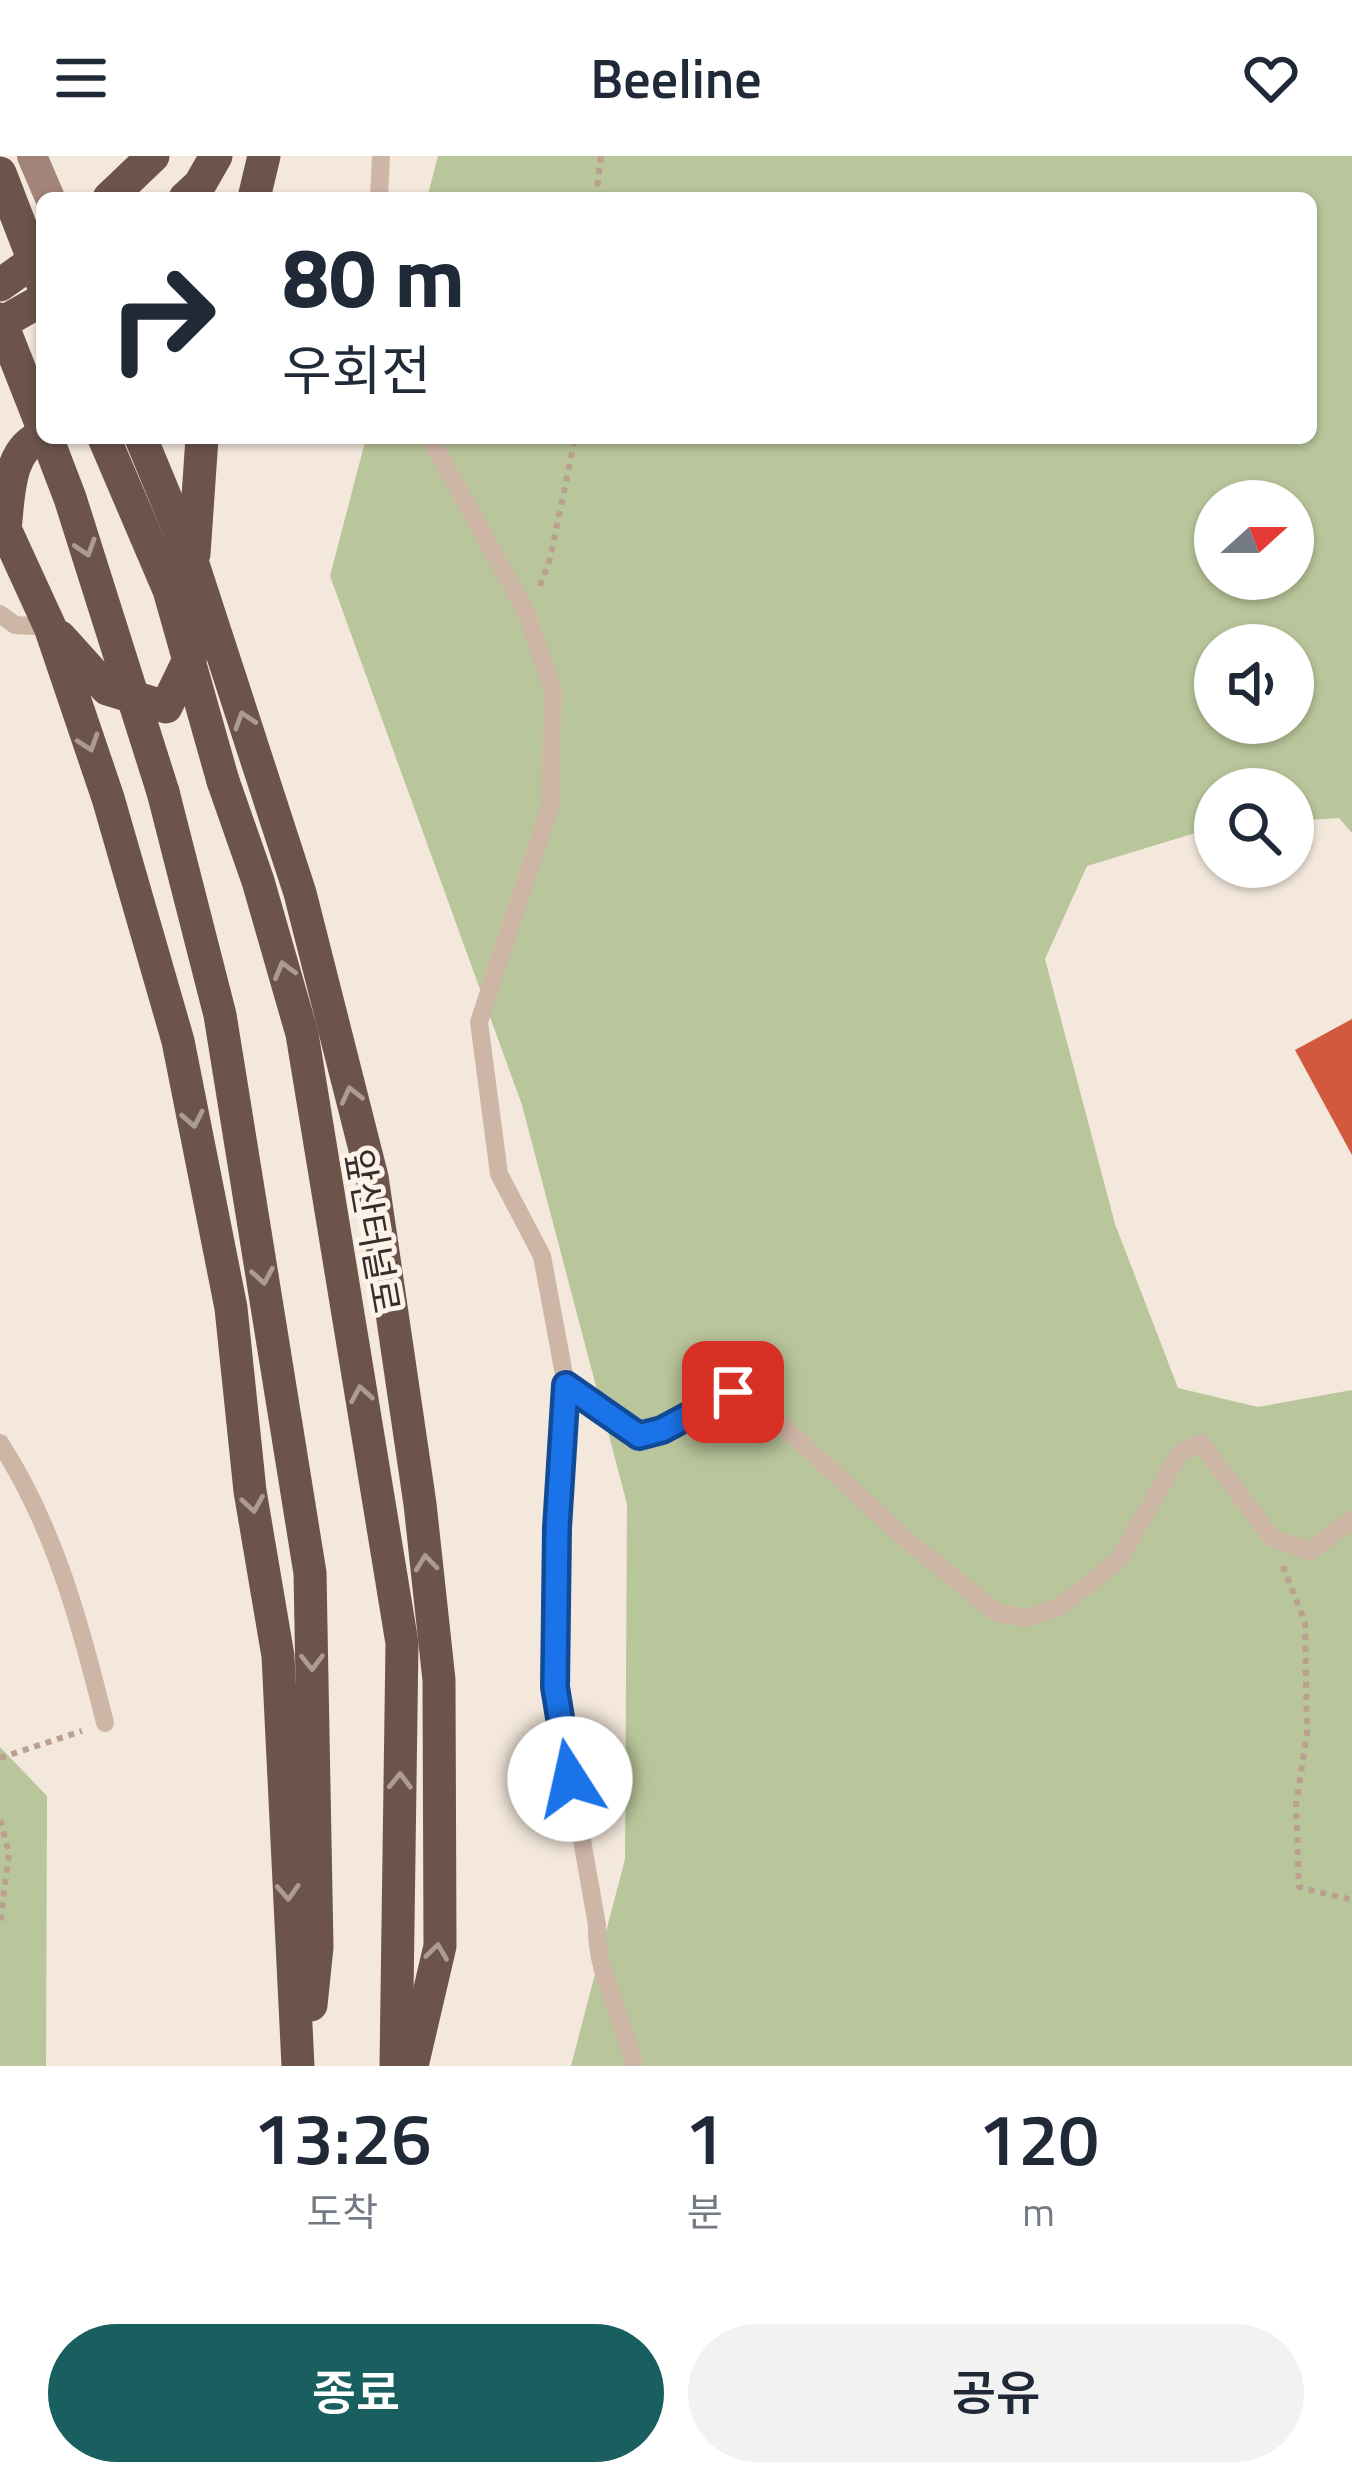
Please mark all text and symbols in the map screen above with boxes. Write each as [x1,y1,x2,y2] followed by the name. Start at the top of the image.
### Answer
[590,37,762,119] text: Beeline
[48,45,114,111] icon: menu
[1238,45,1304,111] icon: heart
[282,212,465,340] text: 80 m
[84,240,240,396] icon: right
[282,329,431,411] text: 우회전
[1194,480,1314,600] north arrow
[1194,480,1314,888] map controls
[72,537,97,558] one-way arrow
[1194,624,1314,744] button: sound
[234,710,259,731] one-way arrow
[75,732,100,753] one-way arrow
[1194,768,1314,888] button: search
[273,960,298,981] one-way arrow
[340,1086,365,1106] one-way arrow
[179,1109,205,1129] one-way arrow
[332,1145,415,1317] street label: 앞산터널로
[249,1266,274,1286] one-way arrow
[682,1341,784,1443] pin
[700,1359,766,1425] icon: arrive
[350,1385,375,1405] one-way arrow
[239,1494,264,1514] one-way arrow
[414,1553,440,1573] one-way arrow
[299,1653,325,1672] one-way arrow
[507,1716,633,1842] position arrow
[387,1771,413,1790] one-way arrow
[275,1883,301,1902] one-way arrow
[423,1942,449,1961] one-way arrow
[253,2082,432,2192] text: 13:26
[685,2082,725,2192] text: 1
[978,2083,1099,2193] text: 120
[306,2182,378,2241] text: 도착
[687,2182,723,2241] text: 분
[1022,2182,1055,2241] text: m
[48,2324,664,2462] button: 종료
[688,2324,1304,2462] button: 공유

